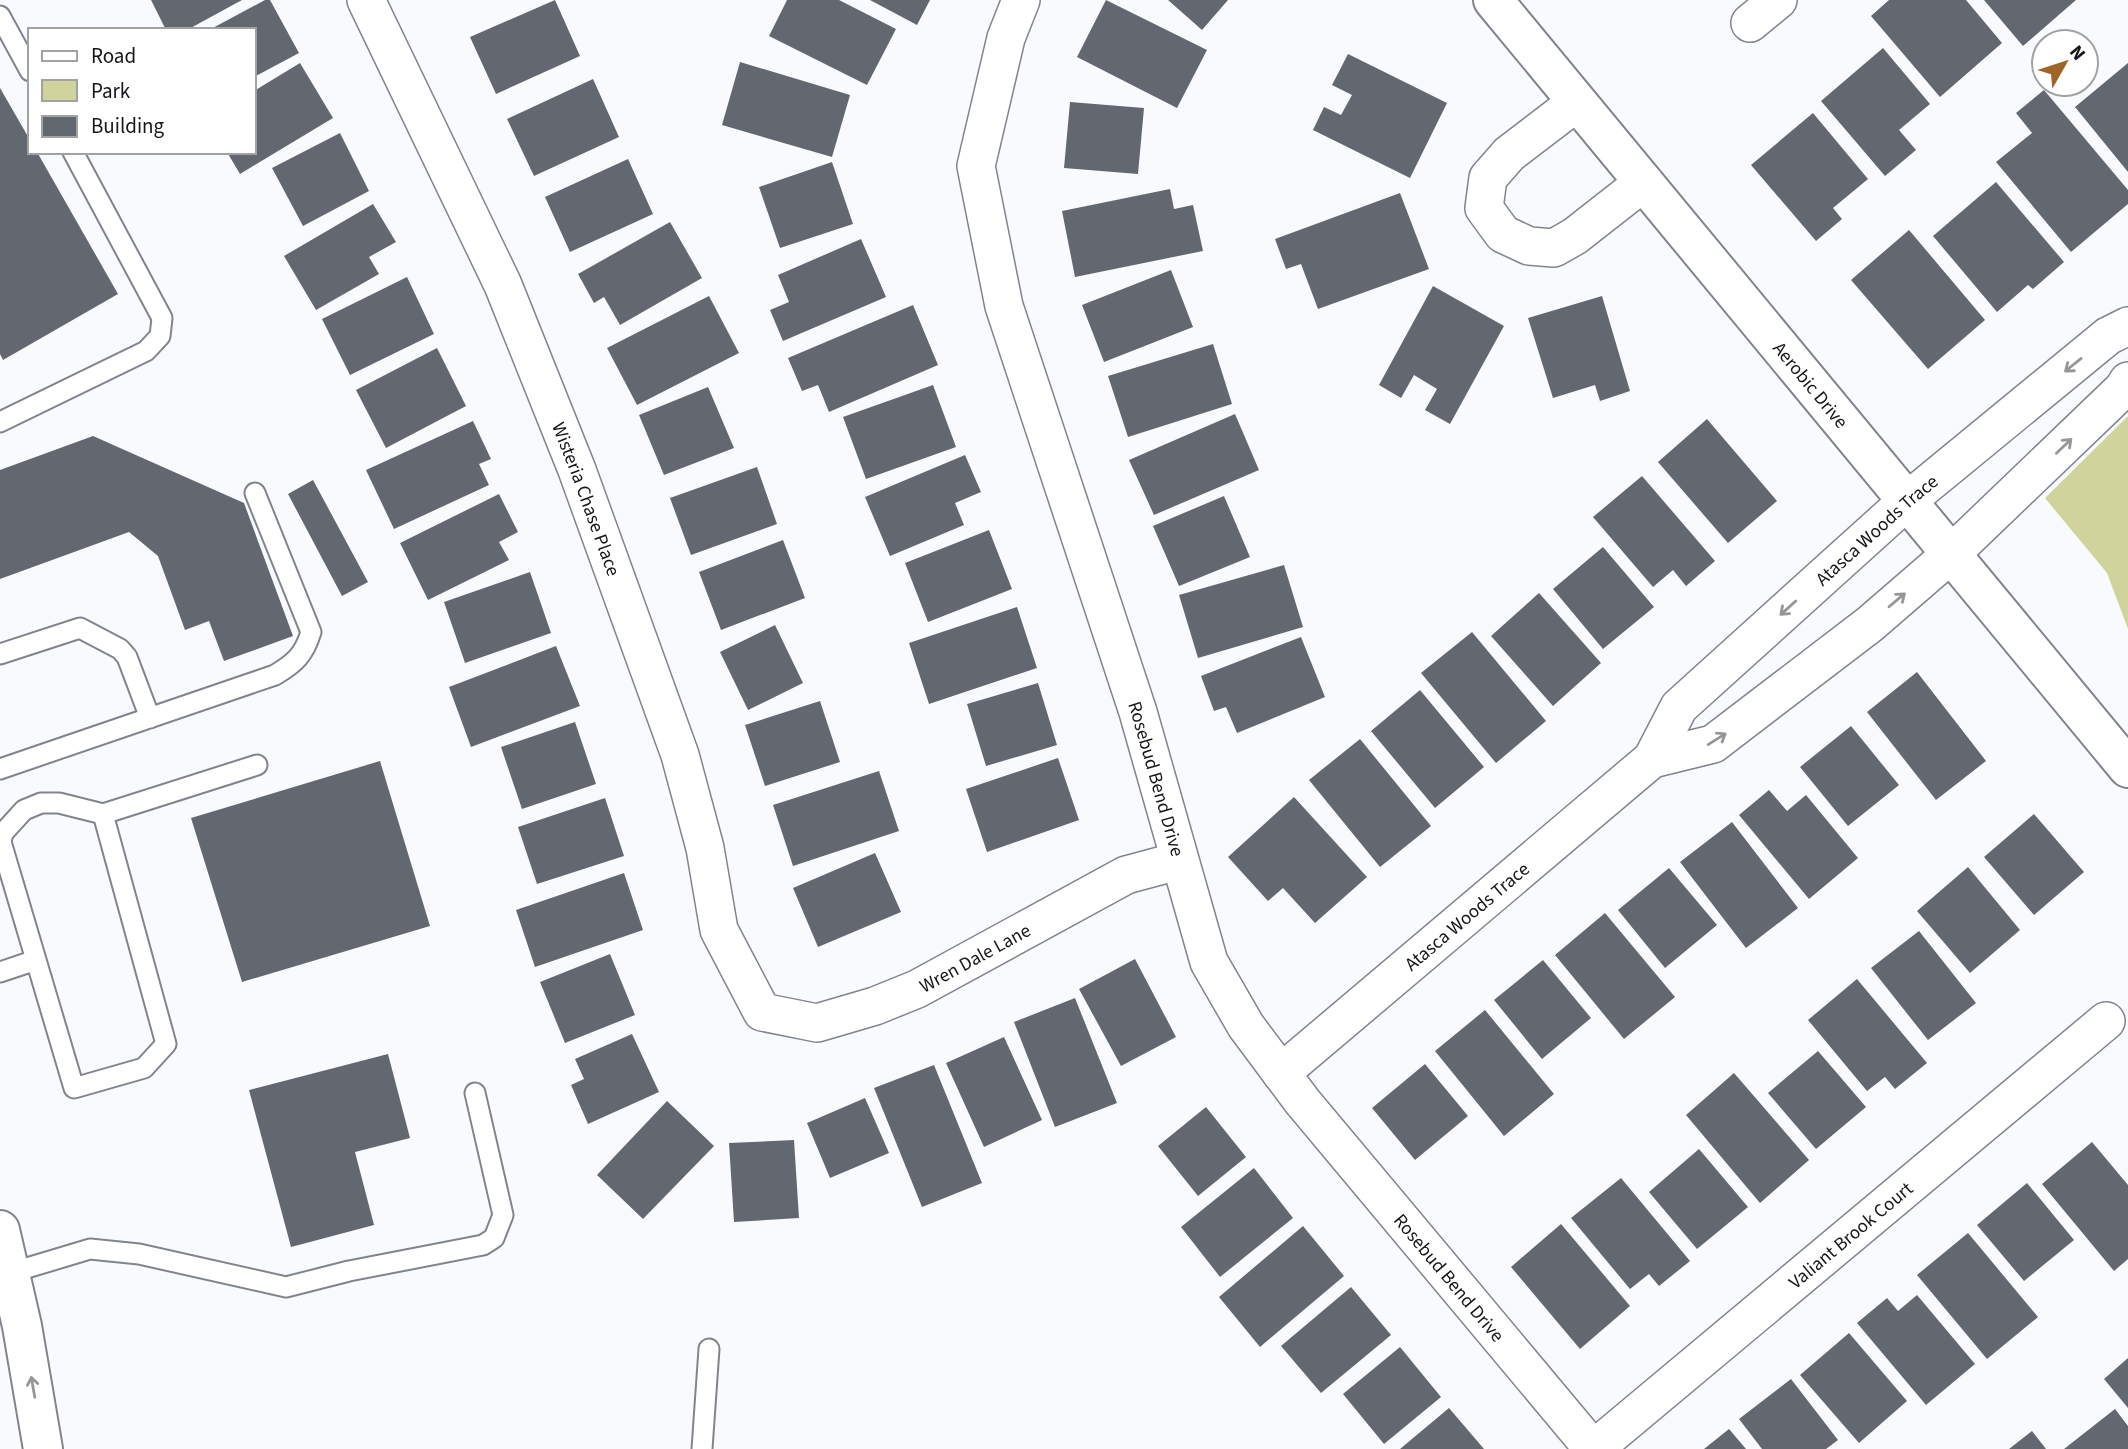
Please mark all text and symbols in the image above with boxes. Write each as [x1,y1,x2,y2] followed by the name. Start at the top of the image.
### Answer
[28,28,256,154] legend
[2030,28,2100,98] north arrow
[2063,40,2092,67] text: N
[91,41,136,71] text: Road
[91,76,131,106] text: Park
[91,111,165,141] text: Building
[1766,336,1854,435] street label: Aerobic Drive
[2064,357,2082,373] one-way arrow
[544,418,626,580] street label: Wisteria Chase Place
[2055,438,2073,454] one-way arrow
[1810,469,1944,593] street label: Atasca Woods Trace
[1888,593,1906,609] one-way arrow
[1780,600,1797,617] one-way arrow
[1120,698,1190,860] street label: Rosebud Bend Drive
[1707,732,1727,746] one-way arrow
[1399,856,1536,978] street label: Atasca Woods Trace
[915,918,1036,1000] street label: Wren Dale Lane
[1783,1176,1920,1296] street label: Valiant Brook Court
[1387,1208,1510,1348] street label: Rosebud Bend Drive
[26,1377,39,1399] one-way arrow

